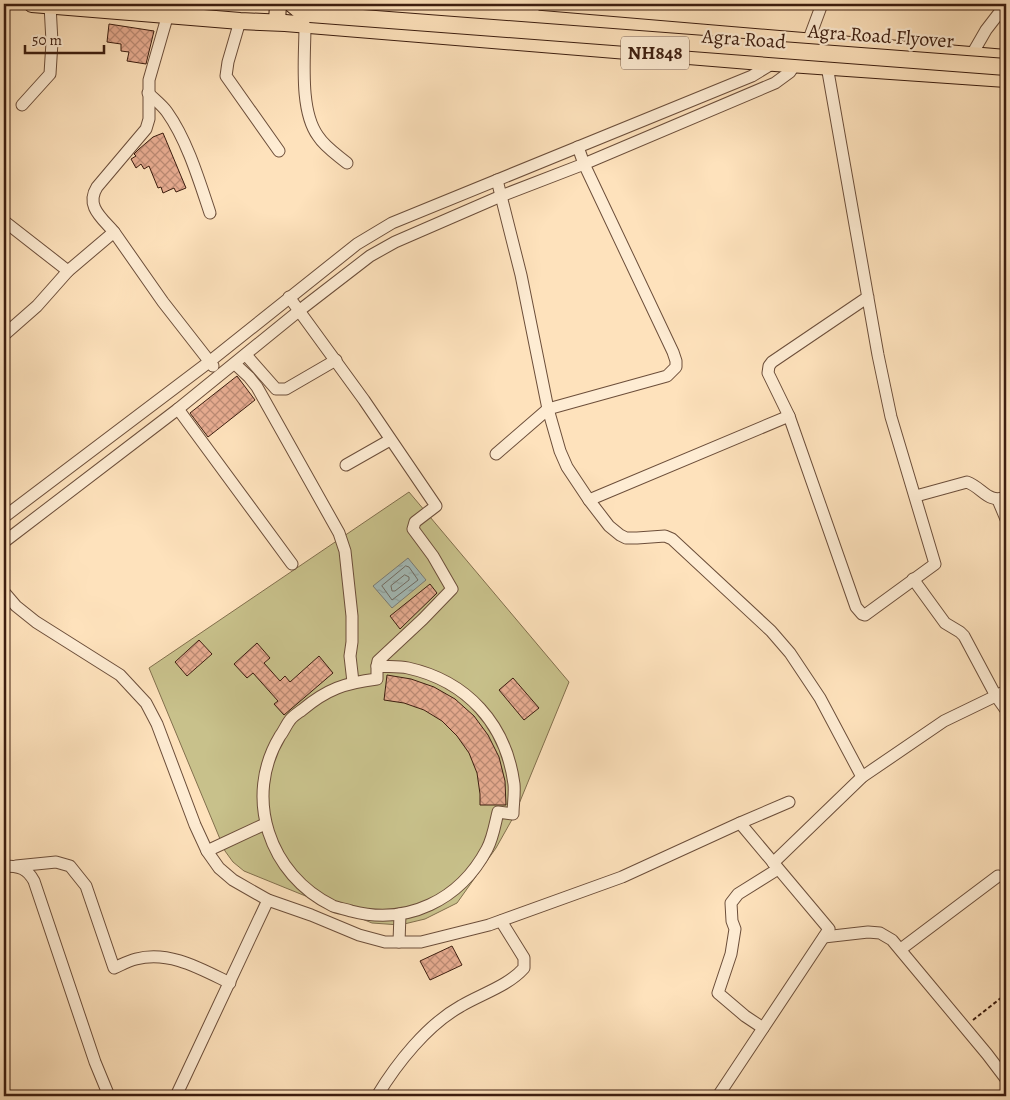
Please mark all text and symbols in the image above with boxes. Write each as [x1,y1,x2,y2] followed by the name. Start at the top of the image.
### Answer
[806,17,955,55] street label: Agra Road Flyover
[25,22,104,54] scale bar
[700,23,787,55] street label: Agra Road
[32,30,62,50] text: 50 m
[621,36,689,70] road number: NH848

